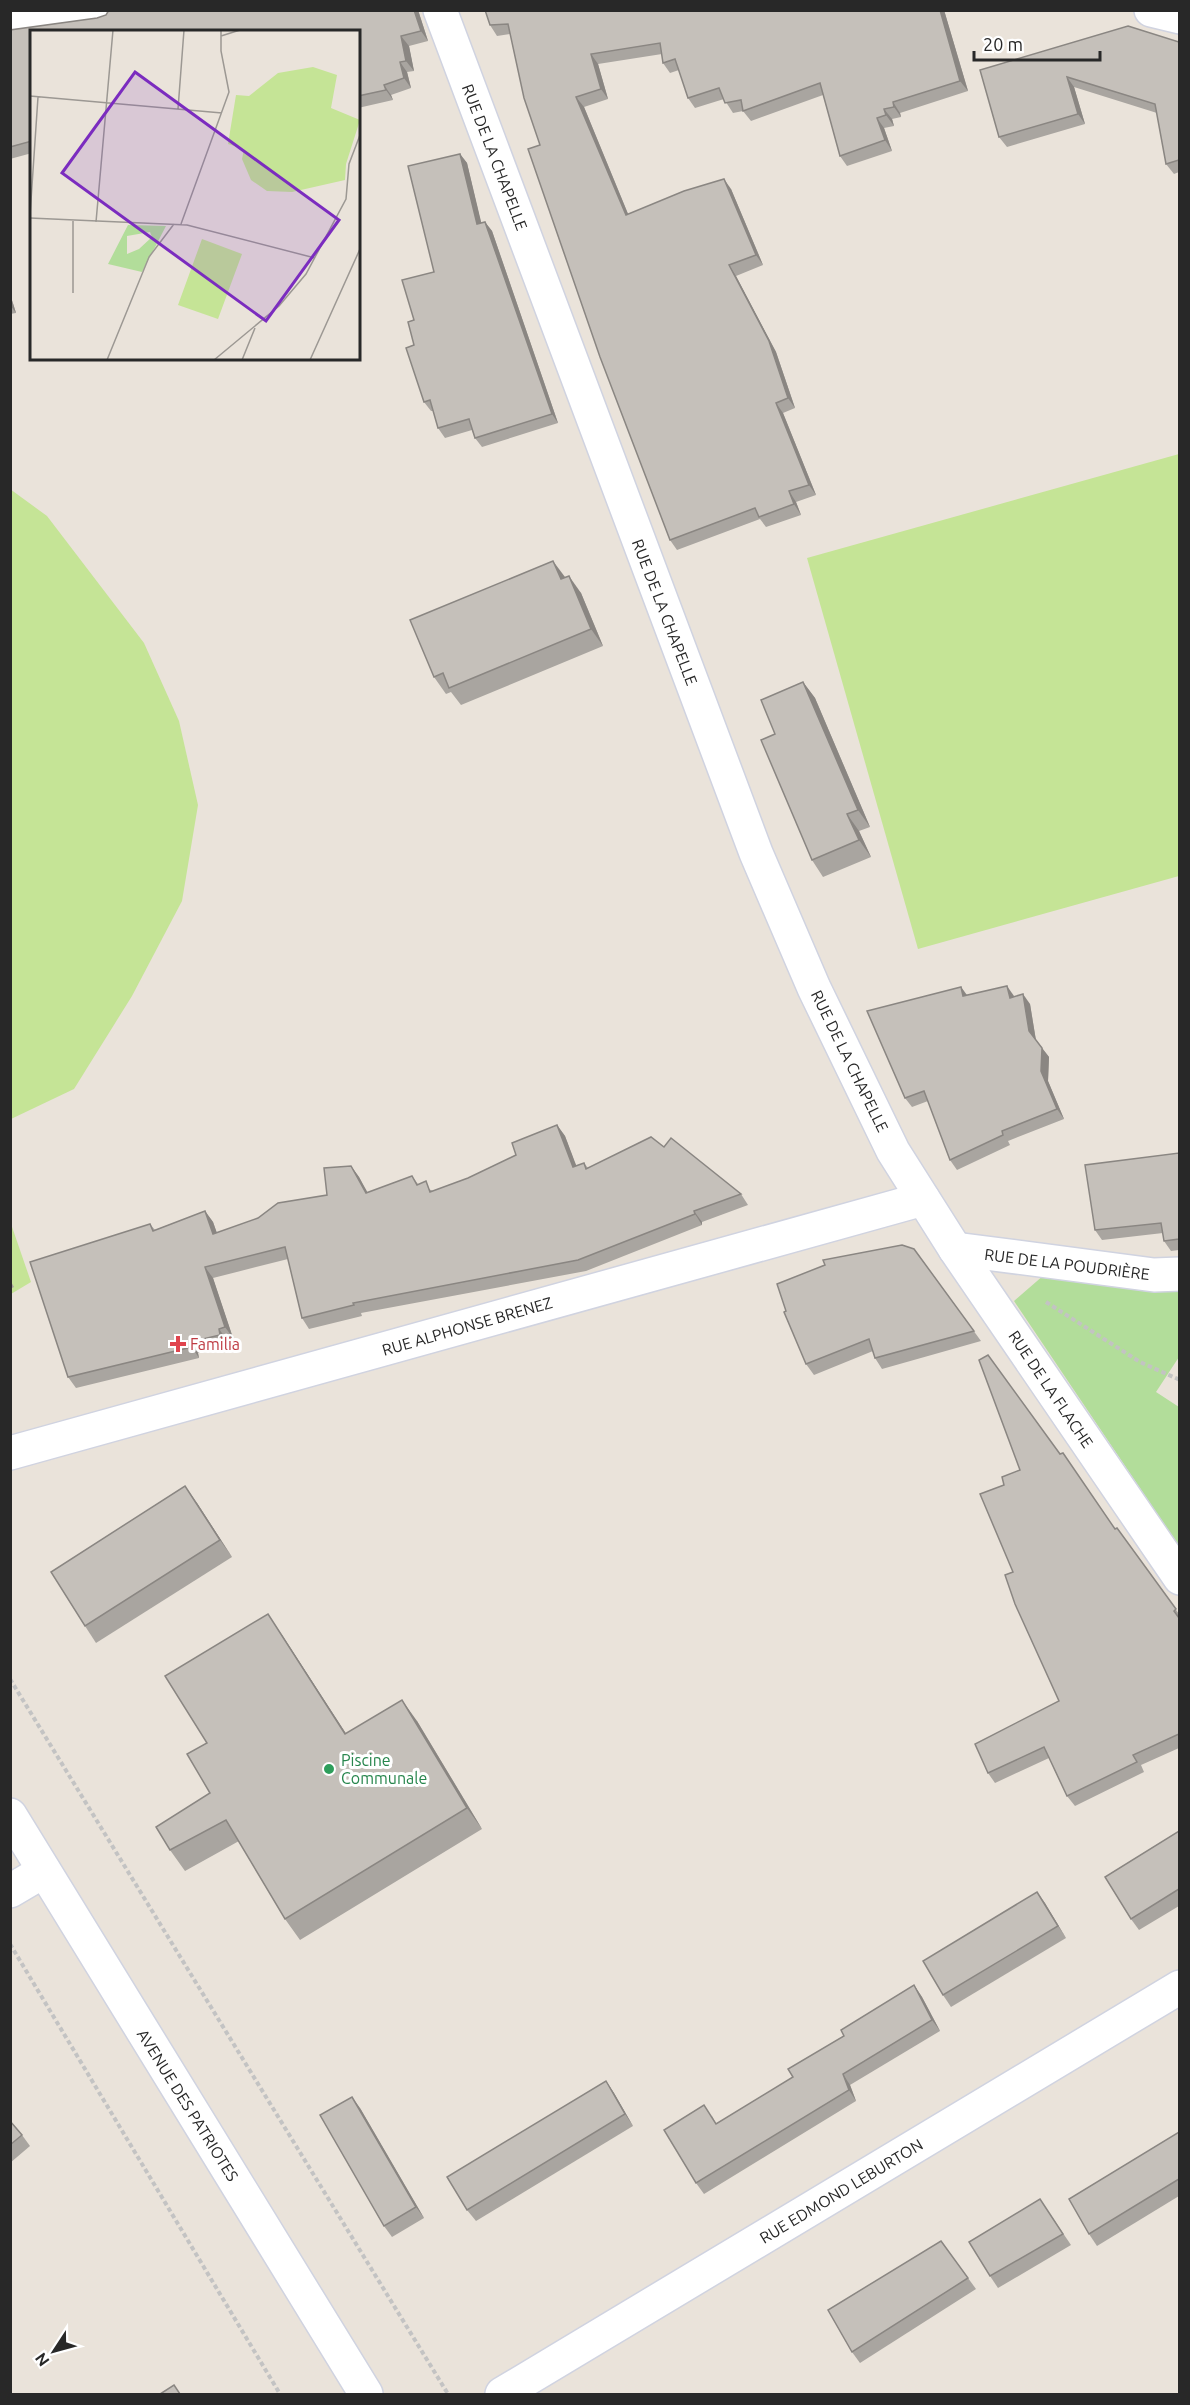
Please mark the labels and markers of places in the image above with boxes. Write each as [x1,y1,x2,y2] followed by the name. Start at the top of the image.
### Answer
[190,1335,240,1353] place label: Familia
[171,1337,185,1351] marker: Familia
[341,1751,427,1787] place label: Piscine Communale
[322,1762,336,1776] marker: Piscine Communale

